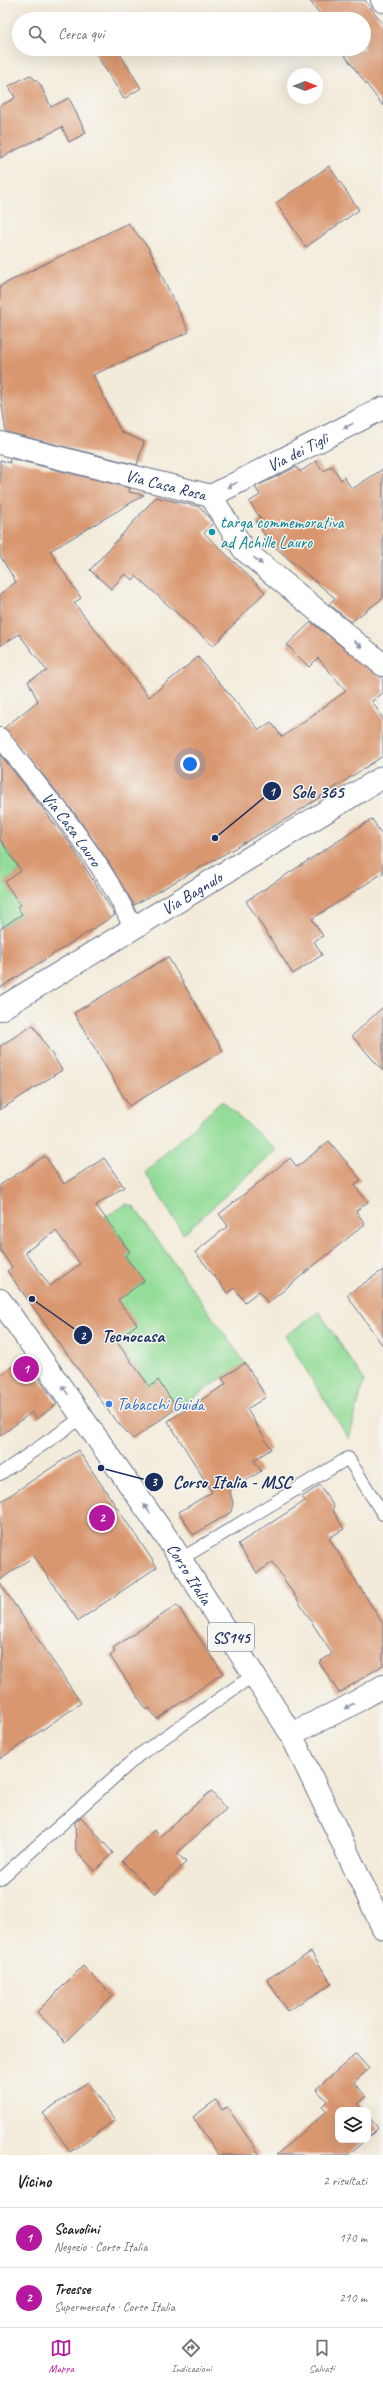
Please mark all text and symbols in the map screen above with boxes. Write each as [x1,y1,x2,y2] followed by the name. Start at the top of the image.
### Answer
[12,12,371,56] search box
[26,23,48,45] icon: search
[58,25,104,44] text: Cerca qui
[287,68,323,104] north arrow
[342,422,354,429] one-way arrow
[264,427,334,476] street label: Via dei Tigli
[123,465,210,506] street label: Via Casa Rosa
[227,482,238,488] one-way arrow
[220,512,345,553] place label: targa commemorativa ad Achille Lauro
[207,527,217,537] marker: targa commemorativa ad Achille Lauro
[252,557,263,565] one-way arrow
[352,639,363,648] one-way arrow
[180,754,200,774] your location
[262,776,352,806] callout: Sole 365
[290,781,346,803] text: Sole 365
[269,784,276,800] text: 1
[37,788,107,871] street label: Via Casa Lauro
[158,866,228,920] street label: Via Bagnulo
[73,1320,172,1350] callout: Tecnocasa
[102,1325,166,1347] text: Tecnocasa
[80,1328,87,1344] text: 2
[13,1354,39,1384] pin: 1
[61,1385,69,1395] one-way arrow
[117,1394,206,1415] place label: Tabacchi Guida
[104,1399,114,1409] marker: Tabacchi Guida
[144,1467,300,1497] callout: Corso Italia - MSC
[173,1471,294,1493] text: Corso Italia - MSC
[151,1474,158,1490] text: 3
[89,1503,115,1533] pin: 2
[143,1503,151,1514] one-way arrow
[162,1539,217,1609] street label: Corso Italia
[208,1623,254,1651] road number: SS145
[343,1702,355,1709] one-way arrow
[335,2107,371,2143] map controls
[335,2107,371,2143] button: layers
[16,2171,51,2192] text: Vicino
[323,2173,367,2189] text: 2 risultati
[54,2220,99,2239] text: Scavolini
[26,2230,32,2246] text: 1
[339,2230,367,2246] text: 170 m
[54,2239,147,2255] text: Negozio · Corso Italia
[54,2280,91,2299] text: Treesse
[26,2290,32,2306] text: 2
[339,2290,367,2306] text: 210 m
[54,2299,175,2315] text: Supermercato · Corso Italia
[49,2337,74,2375] tab: Mappa
[171,2337,212,2375] tab: Indicazioni
[309,2337,334,2375] tab: Salvati

